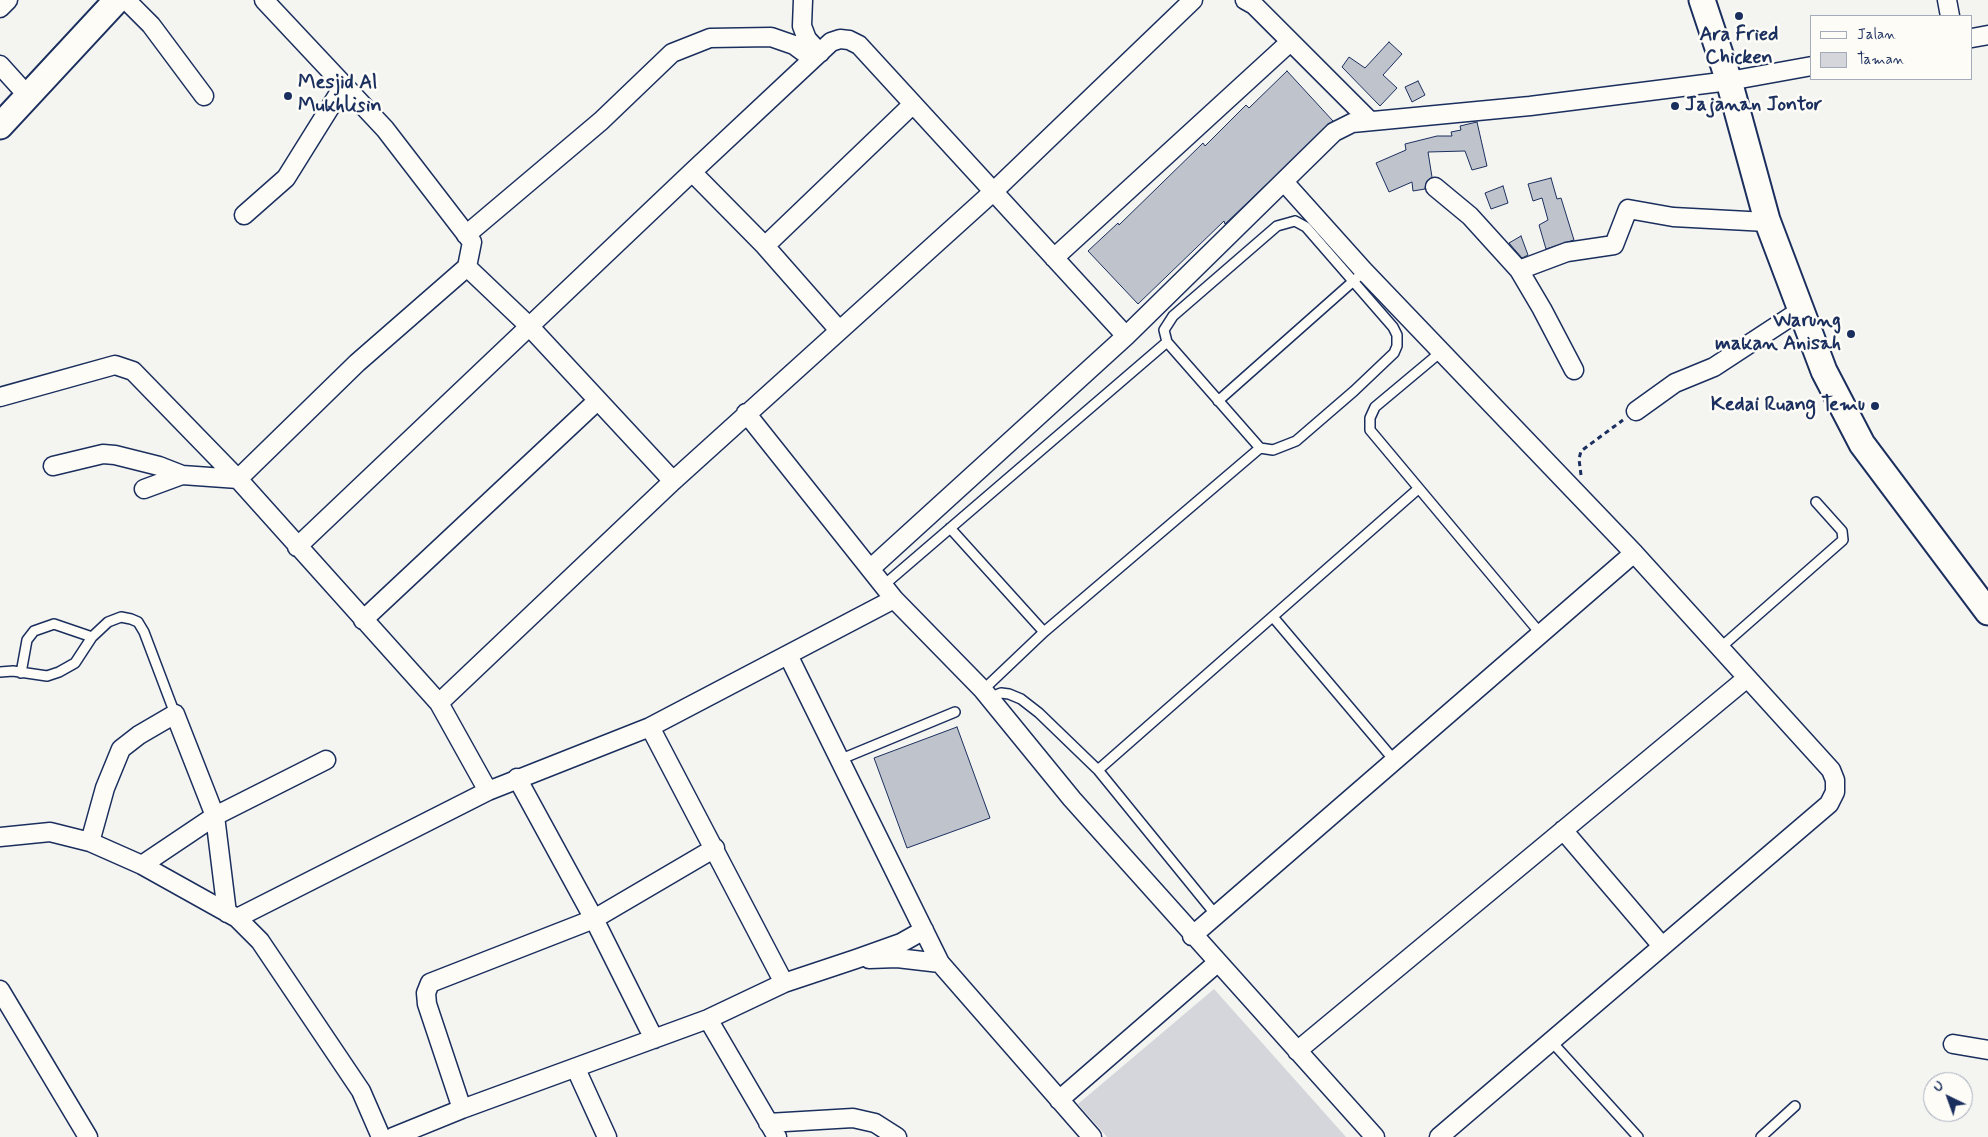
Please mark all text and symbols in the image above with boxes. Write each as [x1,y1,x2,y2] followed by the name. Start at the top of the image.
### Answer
[1733,10,1745,22] marker: Ara Fried Chicken
[1810,15,1973,80] legend
[1700,24,1778,71] place label: Ara Fried Chicken
[1857,25,1896,45] text: Jalan
[1857,50,1905,70] text: Taman
[298,72,382,119] place label: Mesjid Al Mukhlisin
[282,90,294,102] marker: Mesjid Al Mukhlisin
[1685,94,1822,118] place label: Jajanan Jontor
[1669,100,1681,112] marker: Jajanan Jontor
[1715,310,1841,357] place label: Warung makan Anisah
[1845,328,1857,340] marker: Warung makan Anisah
[1711,394,1865,418] place label: Kedai Ruang Temu
[1869,400,1881,412] marker: Kedai Ruang Temu
[1923,1072,1973,1122] north arrow
[1929,1077,1948,1096] text: U

